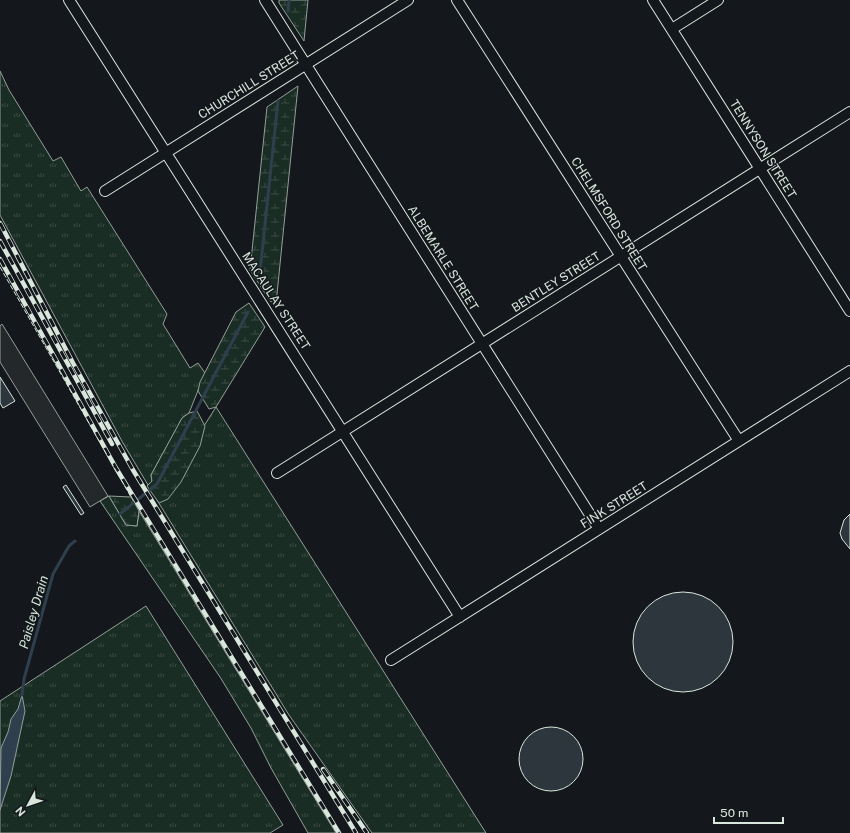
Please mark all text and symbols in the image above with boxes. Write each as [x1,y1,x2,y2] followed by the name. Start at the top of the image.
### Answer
[196,48,302,122] street label: CHURCHILL STREET
[727,97,799,201] street label: TENNYSON STREET
[568,155,650,273] street label: CHELMSFORD STREET
[405,203,481,313] street label: ALBEMARLE STREET
[509,249,603,315] street label: BENTLEY STREET
[239,250,313,352] street label: MACAULAY STREET
[578,479,650,531] street label: FINK STREET
[16,574,51,650] water label: Paisley Drain
[8,785,48,825] north arrow
[714,799,783,825] scale bar
[13,804,28,819] text: N
[720,806,748,820] text: 50 m

